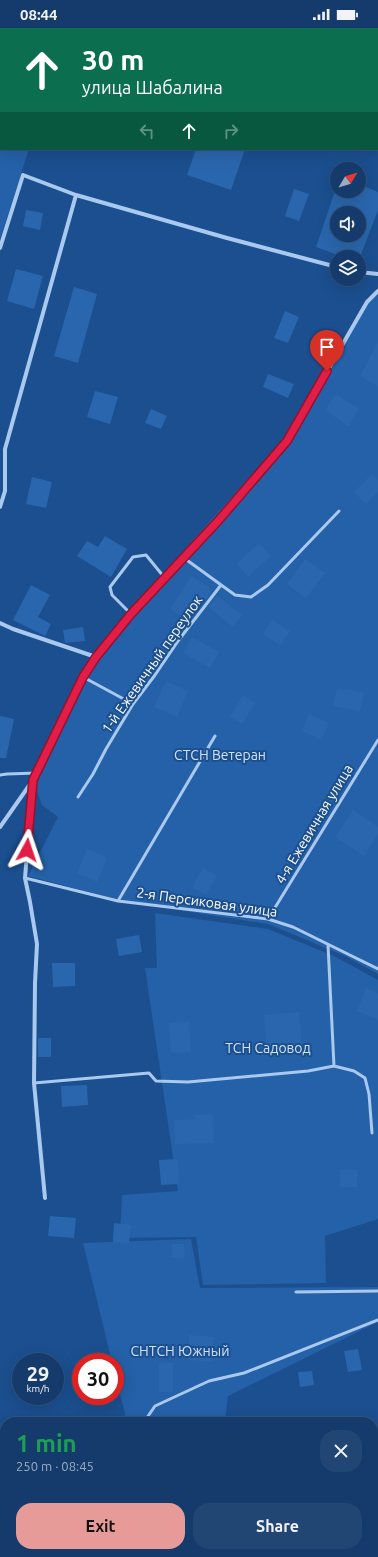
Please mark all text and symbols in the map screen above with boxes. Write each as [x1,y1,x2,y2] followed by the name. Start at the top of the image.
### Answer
[20,6,58,23] text: 08:44
[16,44,68,96] icon: ahead
[82,44,144,75] text: 30 m
[82,77,223,97] text: улица Шабалина
[136,120,158,142] icon: left
[178,120,200,142] icon: ahead
[220,120,242,142] icon: right
[330,162,366,198] north arrow
[330,162,366,286] map controls
[330,206,366,242] button: sound
[330,250,366,286] button: layers
[310,330,344,371] pin
[316,336,338,358] icon: arrive
[98,592,206,736] street label: 1-й Ежевичный переулок
[174,747,266,763] park label: СТСН Ветеран
[272,761,356,887] street label: 4-я Ежевичная улица
[6,829,48,871] position arrow
[135,884,279,920] street label: 2-я Персиковая улица
[225,1040,311,1056] park label: ТСН Садовод
[130,1343,230,1359] park label: СНТСН Южный
[72,1353,124,1405] speed limit sign: 30
[27,1362,49,1385] text: 29
[26,1383,50,1394] text: km/h
[16,1430,77,1457] text: 1 min
[320,1430,362,1472] button: close
[16,1459,94,1473] text: 250 m · 08:45
[16,1503,185,1549] button: Exit
[193,1503,362,1549] button: Share

